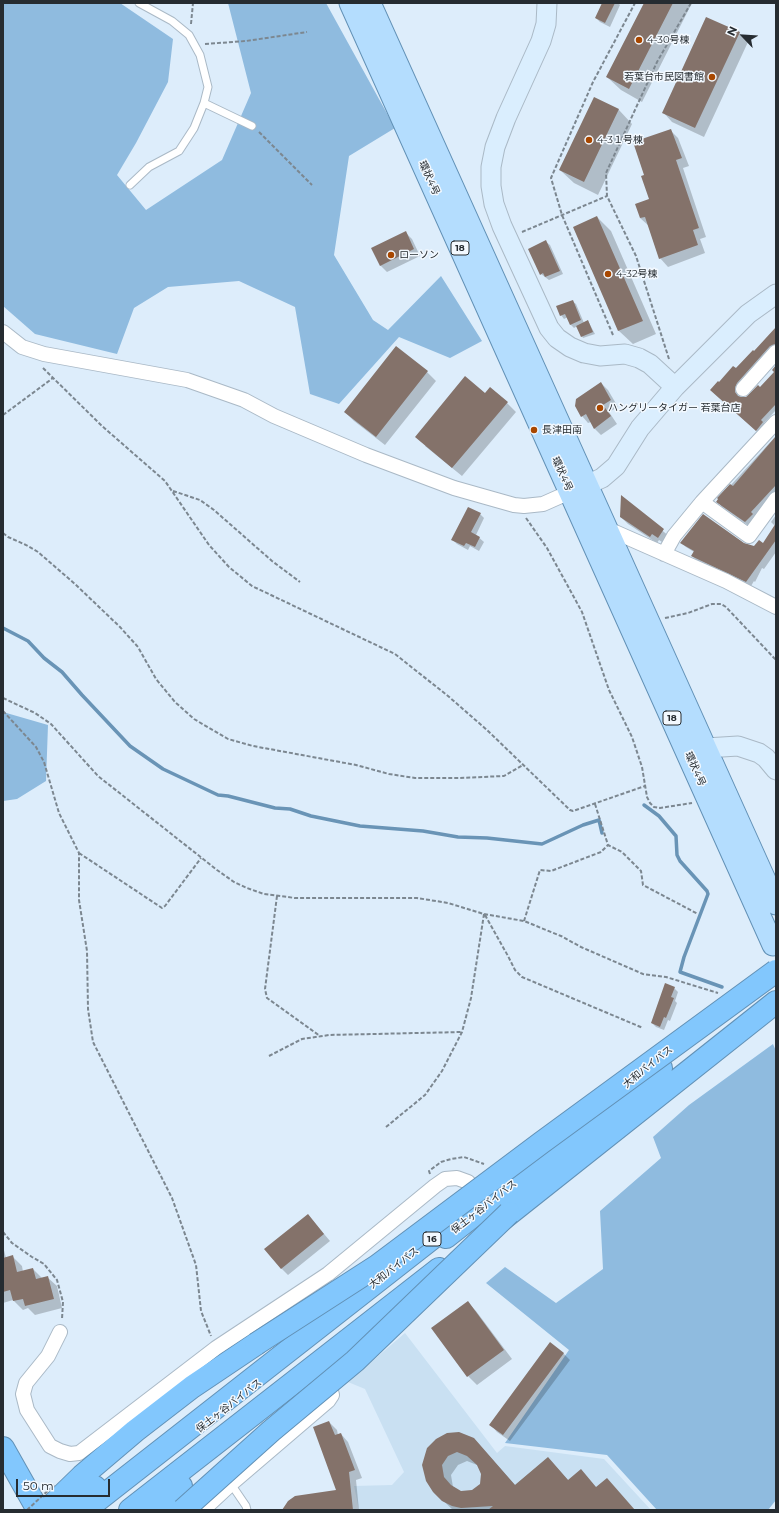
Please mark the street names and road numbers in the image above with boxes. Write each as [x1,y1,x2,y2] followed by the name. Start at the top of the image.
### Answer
[416,159,442,197] street label: 環状4号
[451,241,469,255] road number: 18
[549,455,575,493] street label: 環状4号
[663,711,681,725] road number: 18
[682,750,708,788] street label: 環状4号
[621,1043,675,1091] street label: 大和バイパス
[449,1178,519,1236] street label: 保土ヶ谷バイパス
[423,1232,441,1246] road number: 16
[367,1245,421,1291] street label: 大和バイパス
[194,1377,264,1435] street label: 保土ヶ谷バイパス

